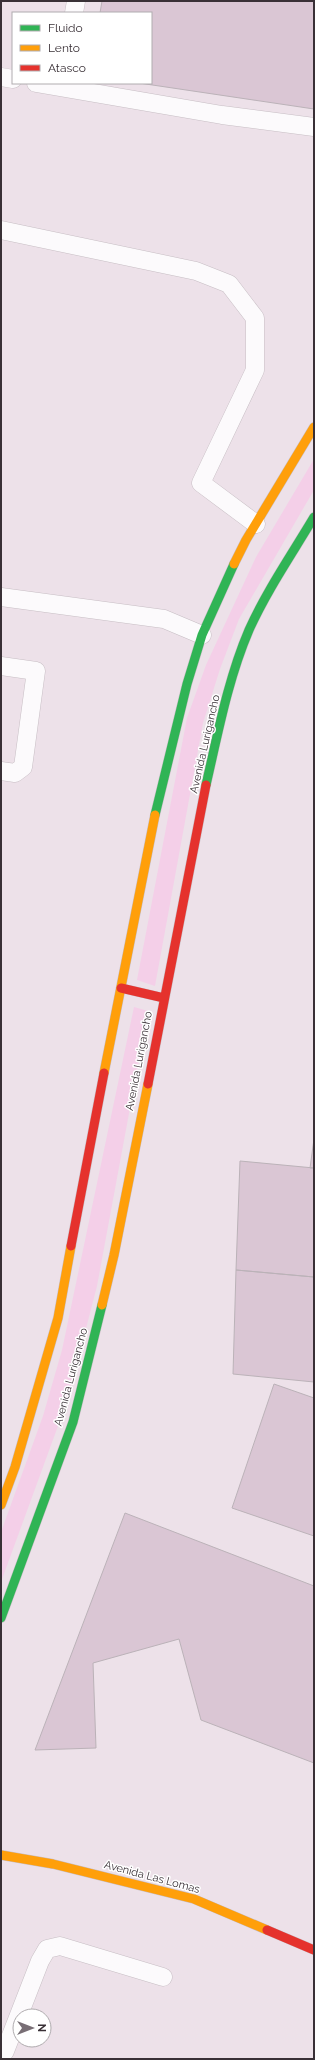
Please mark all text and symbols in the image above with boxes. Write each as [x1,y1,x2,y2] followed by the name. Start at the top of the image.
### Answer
[12,12,152,84] legend
[48,21,83,35] text: Fluido
[48,41,80,55] text: Lento
[48,61,86,75] text: Atasco
[187,693,223,795] street label: Avenida Lurigancho
[123,1010,155,1112] street label: Avenida Lurigancho
[52,1326,90,1427] street label: Avenida Lurigancho
[103,1858,201,1896] street label: Avenida Las Lomas
[12,2008,52,2048] north arrow
[35,2024,48,2032] text: N

